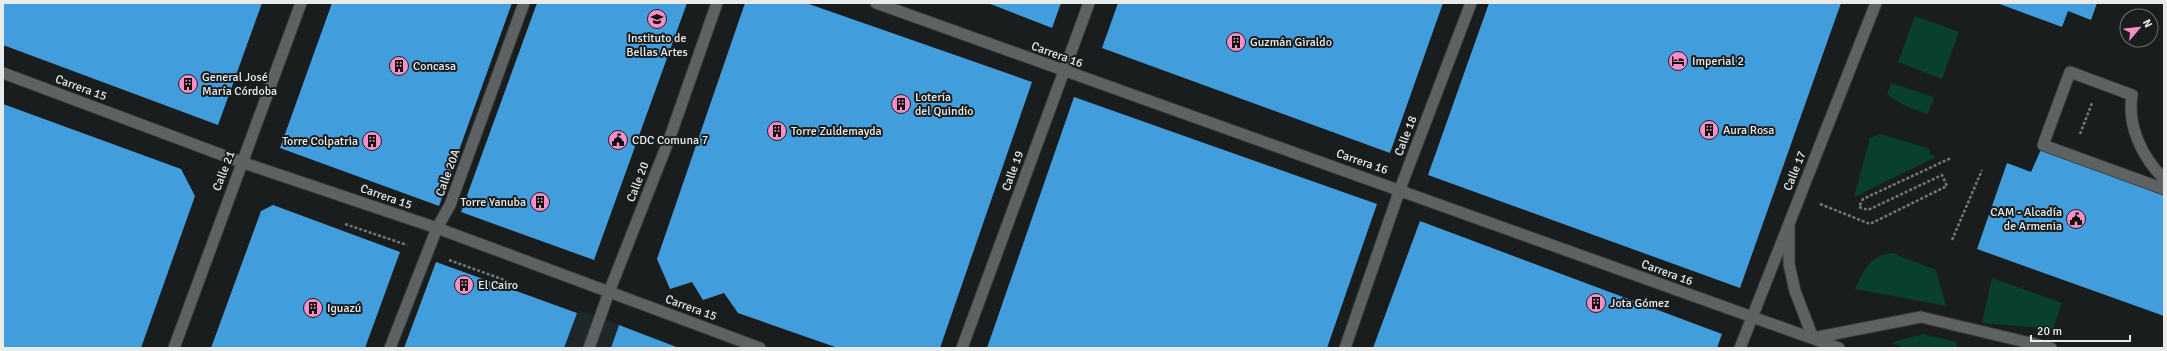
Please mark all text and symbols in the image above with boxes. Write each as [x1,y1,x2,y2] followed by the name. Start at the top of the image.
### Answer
[646,8,668,30] school or university icon: Instituto de Bellas Artes
[2119,8,2159,48] north arrow
[2140,17,2155,30] text: N
[626,31,688,60] place label: Instituto de Bellas Artes
[1225,31,1247,53] building icon: Guzmán Giraldo
[1250,35,1332,50] place label: Guzmán Giraldo
[1029,39,1085,71] street label: Carrera 16
[1667,50,1689,72] hotel icon: Imperial 2
[1692,54,1744,69] place label: Imperial 2
[388,55,410,77] building icon: Concasa
[413,59,456,74] place label: Concasa
[202,70,277,99] place label: General José María Córdoba
[53,72,109,104] street label: Carrera 15
[177,73,199,95] building icon: General José María Córdoba
[915,90,973,119] place label: Lotería del Quindío
[890,93,912,115] building icon: Lotería del Quindío
[1392,114,1420,158] street label: Calle 18
[1698,119,1720,141] building icon: Aura Rosa
[766,120,788,142] building icon: Torre Zuldemayda
[1723,123,1774,138] place label: Aura Rosa
[791,124,882,139] place label: Torre Zuldemayda
[607,129,629,151] public building icon: CDC Comuna 7
[361,130,383,152] building icon: Torre Colpatria
[632,133,708,148] place label: CDC Comuna 7
[282,134,358,149] place label: Torre Colpatria
[1334,146,1390,178] street label: Carrera 16
[433,147,464,199] street label: Calle 20A
[210,149,238,193] street label: Calle 21
[999,149,1027,193] street label: Calle 19
[1780,149,1810,193] street label: Calle 17
[624,160,652,204] street label: Calle 20
[358,181,414,213] street label: Carrera 15
[529,191,551,213] building icon: Torre Yanuba
[461,195,526,210] place label: Torre Yanuba
[1990,205,2062,234] place label: CAM - Alcadía de Armenia
[2065,208,2087,230] public building icon: CAM - Alcadía de Armenia
[1639,257,1695,289] street label: Carrera 16
[453,274,475,296] building icon: El Cairo
[478,278,518,293] place label: El Cairo
[663,292,719,324] street label: Carrera 15
[1585,292,1607,314] building icon: Jota Gómez
[1610,296,1669,311] place label: Jota Gómez
[302,297,324,319] building icon: Iguazú
[327,301,361,316] place label: Iguazú
[2031,317,2130,343] scale bar
[2037,324,2062,339] text: 20 m

